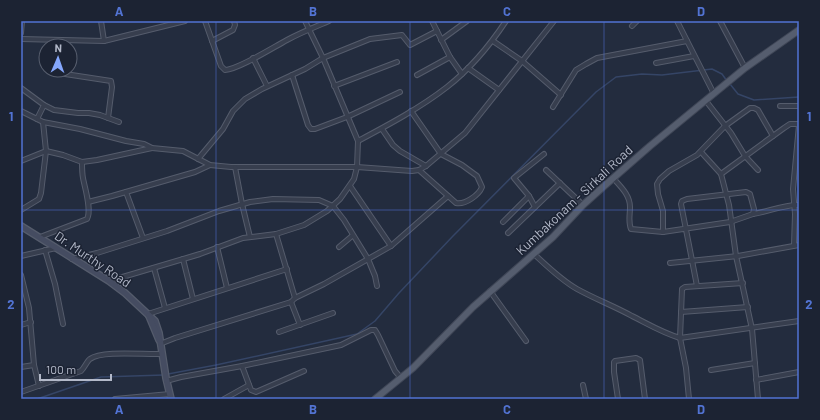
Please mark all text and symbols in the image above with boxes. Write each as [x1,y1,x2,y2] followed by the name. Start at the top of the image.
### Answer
[115,3,124,19] text: A
[309,3,317,19] text: B
[503,3,511,19] text: C
[697,3,705,19] text: D
[38,38,78,78] north arrow
[54,41,62,54] text: N
[9,108,13,124] text: 1
[807,108,811,124] text: 1
[512,142,636,258] street label: Kumbakonam - Sirkali Road
[52,228,134,290] street label: Dr. Murthy Road
[7,296,15,312] text: 2
[805,296,813,312] text: 2
[40,356,111,382] scale bar
[46,362,76,376] text: 100 m
[115,401,124,417] text: A
[309,401,317,417] text: B
[503,401,511,417] text: C
[697,401,705,417] text: D

